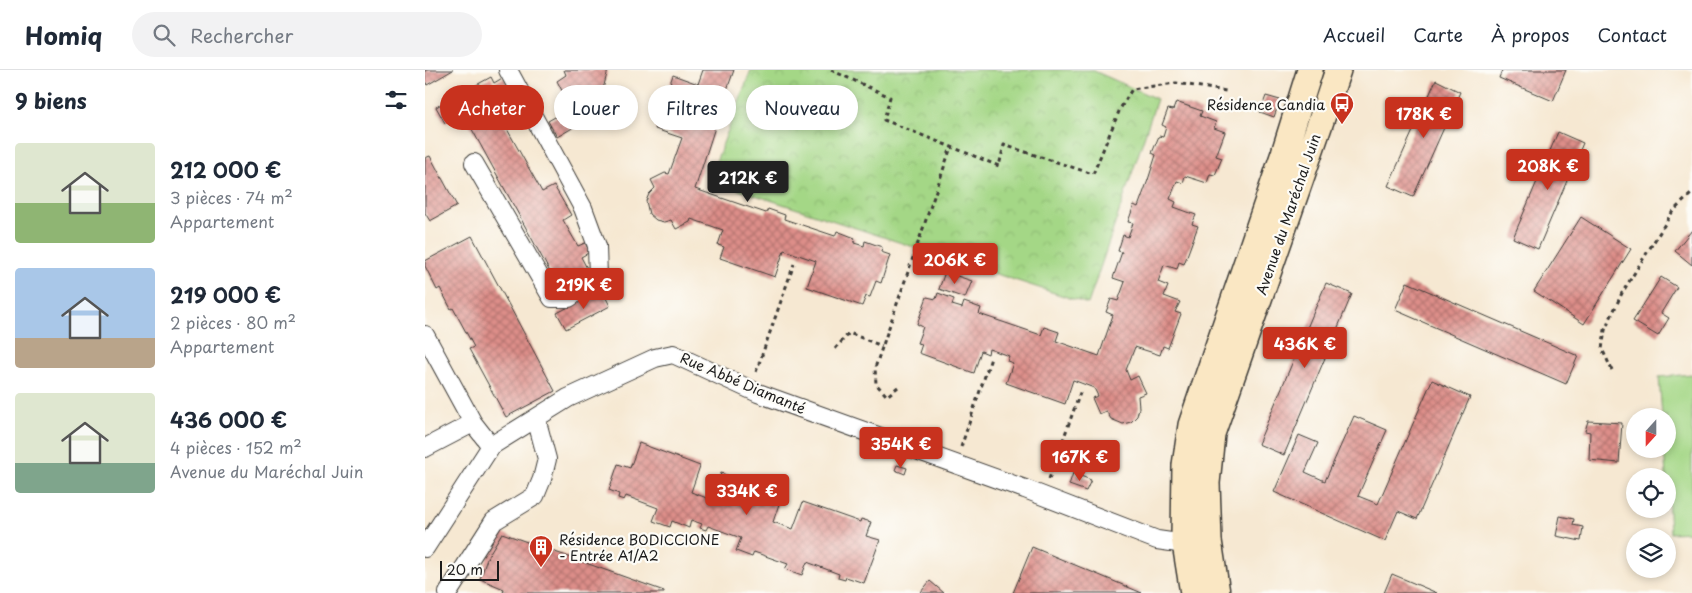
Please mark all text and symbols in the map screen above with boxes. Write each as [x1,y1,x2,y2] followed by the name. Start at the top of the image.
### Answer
[132,12,482,57] search box
[25,17,102,53] text: Homiq
[150,21,178,49] icon: search
[190,21,293,49] text: Rechercher
[1323,21,1385,48] text: Accueil
[1413,21,1463,48] text: Carte
[1491,21,1569,48] text: À propos
[1597,21,1667,48] text: Contact
[15,84,87,116] text: 9 biens
[440,85,544,130] chip: Acheter
[554,85,638,130] chip: Louer
[648,85,736,130] chip: Filtres
[746,85,858,130] chip: Nouveau
[382,86,410,114] icon: filters
[1329,91,1355,125] bus stop icon: Résidence Candia
[1207,94,1325,115] place label: Résidence Candia
[1383,97,1465,139] pin: 178K €
[1396,101,1452,125] text: 178K €
[1250,130,1326,298] street label: Avenue du Maréchal Juin
[1507,148,1589,191] pin: 208K €
[170,153,281,185] text: 212 000 €
[1517,153,1579,177] text: 208K €
[707,160,789,203] pin: 212K €
[55,163,115,223] icon: home
[719,165,777,189] text: 212K €
[170,185,293,209] text: 3 pièces · 74 m²
[170,209,274,233] text: Appartement
[914,242,996,285] pin: 206K €
[924,247,986,271] text: 206K €
[543,268,625,310] pin: 219K €
[556,272,612,296] text: 219K €
[170,278,281,310] text: 219 000 €
[55,288,115,348] icon: home
[170,310,296,334] text: 2 pièces · 80 m²
[1264,326,1346,369] pin: 436K €
[1274,331,1336,355] text: 436K €
[170,334,274,358] text: Appartement
[677,347,809,419] street label: Rue Abbé Diamanté
[170,403,287,435] text: 436 000 €
[1626,408,1676,458] north arrow
[1626,408,1676,578] map controls
[55,413,115,473] icon: home
[860,426,942,469] pin: 354K €
[871,431,931,455] text: 354K €
[170,435,302,459] text: 4 pièces · 152 m²
[1039,440,1121,482] pin: 167K €
[1052,444,1108,468] text: 167K €
[170,459,364,483] text: Avenue du Maréchal Juin
[1626,468,1676,518] button: locate
[706,474,788,516] pin: 334K €
[716,478,778,502] text: 334K €
[1626,528,1676,578] button: layers
[559,529,720,566] place label: Résidence BODICCIONE - Entrée A1/A2
[528,534,554,568] building icon: Résidence BODICCIONE - Entrée A1/A2
[440,558,499,581] scale bar
[447,559,483,580] text: 20 m

